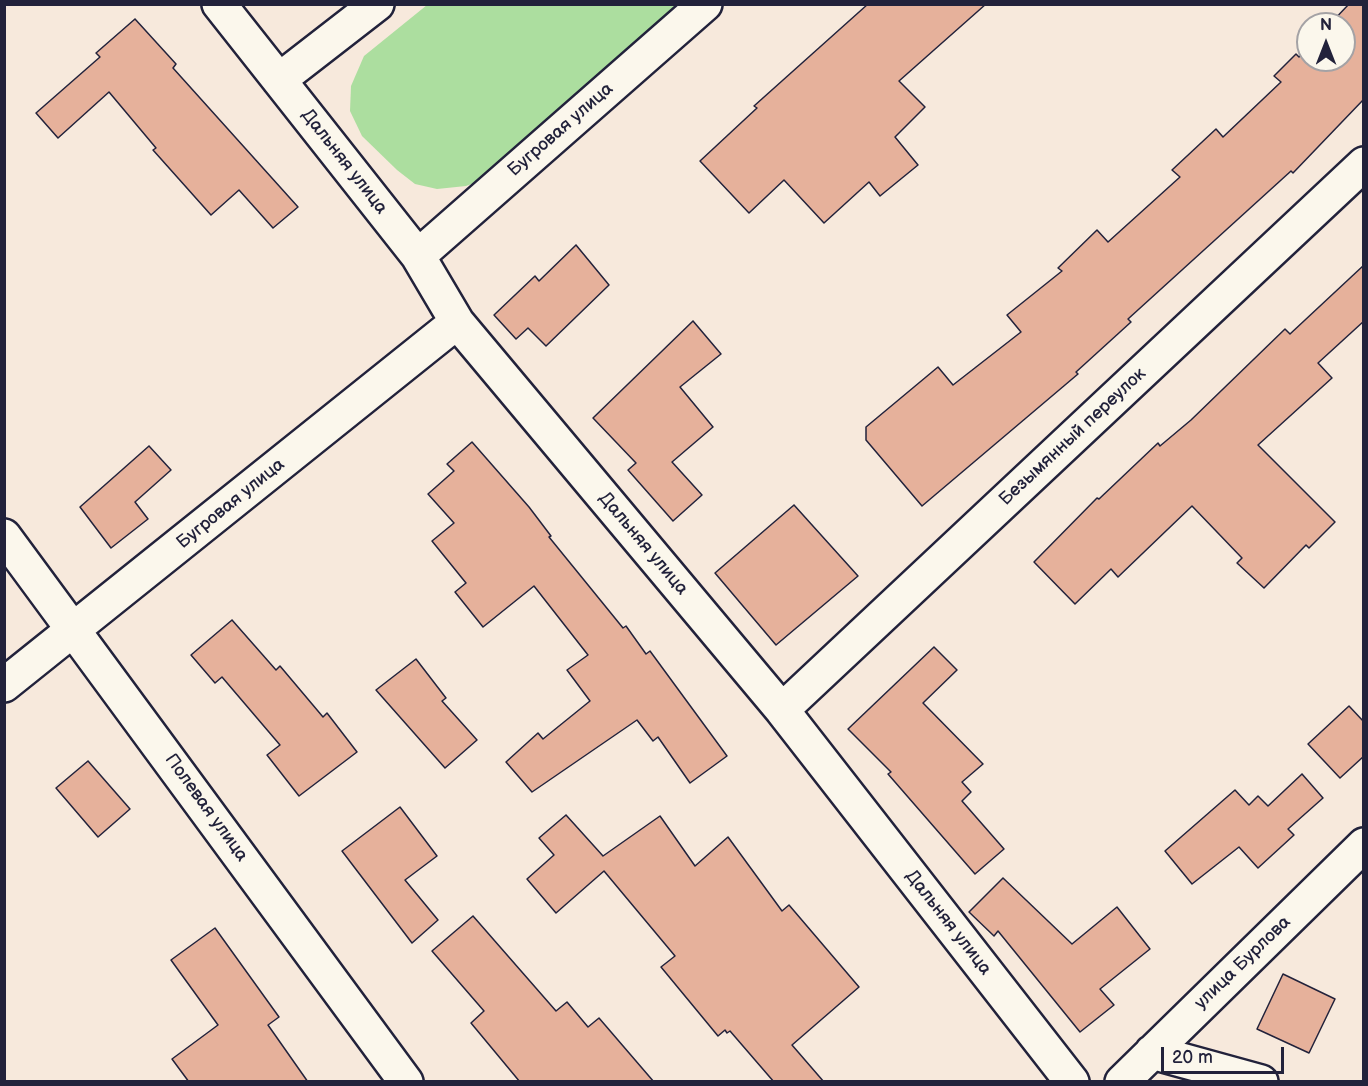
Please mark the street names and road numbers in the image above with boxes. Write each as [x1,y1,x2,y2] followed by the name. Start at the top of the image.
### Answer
[504,79,618,181] street label: Бугровая улица
[296,105,392,219] street label: Дальняя улица
[995,363,1151,511] street label: Безымянный переулок
[173,454,289,554] street label: Бугровая улица
[594,488,692,600] street label: Дальняя улица
[160,750,252,866] street label: Полевая улица
[900,866,996,980] street label: Дальняя улица
[1191,912,1295,1014] street label: улица Бурлова

